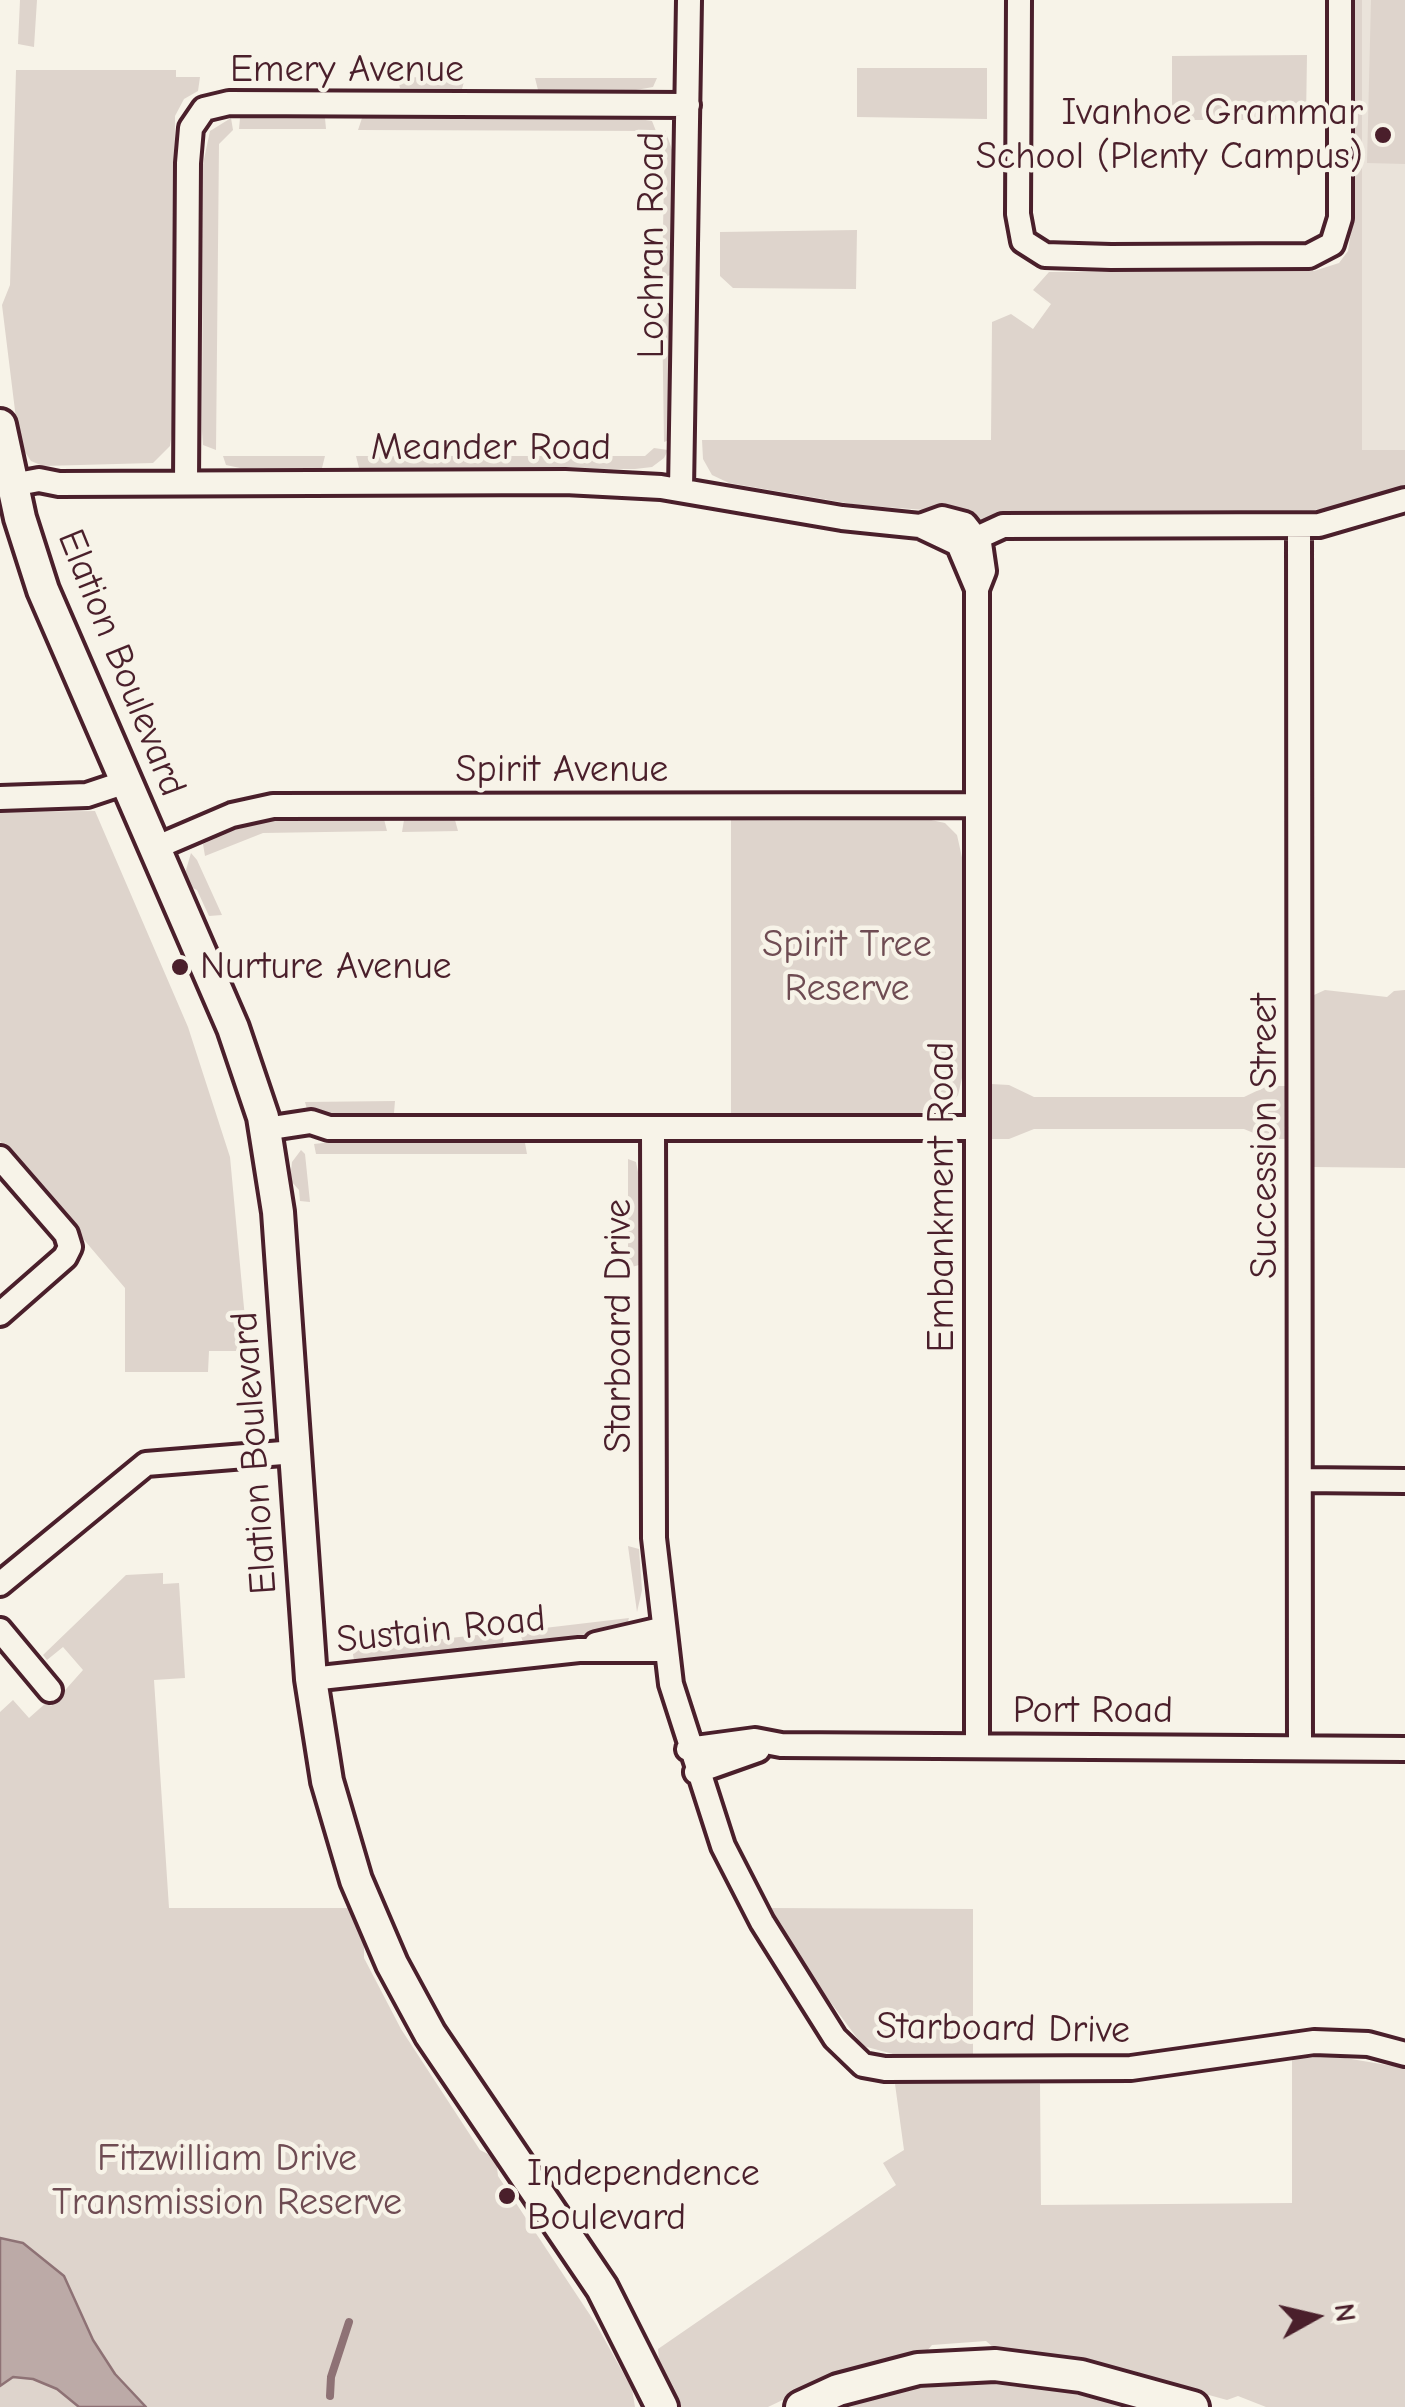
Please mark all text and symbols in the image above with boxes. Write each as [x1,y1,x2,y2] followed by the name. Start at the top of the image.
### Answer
[230,47,464,93] street label: Emery Avenue
[976,90,1363,180] place label: Ivanhoe Grammar School (Plenty Campus)
[1372,124,1394,146] marker: Ivanhoe Grammar School (Plenty Campus)
[629,132,675,358] street label: Lochran Road
[371,425,611,471] street label: Meander Road
[47,523,195,803] street label: Elation Boulevard
[456,747,668,793] street label: Spirit Avenue
[762,922,932,1012] park label: Spirit Tree Reserve
[200,944,452,990] place label: Nurture Avenue
[169,956,191,978] marker: Nurture Avenue
[1242,993,1288,1279] street label: Succession Street
[919,1042,965,1352] street label: Embankment Road
[596,1199,642,1453] street label: Starboard Drive
[222,1310,288,1596] street label: Elation Boulevard
[334,1596,548,1664] street label: Sustain Road
[1013,1688,1173,1734] street label: Port Road
[876,2004,1130,2054] street label: Starboard Drive
[52,2136,402,2226] park label: Fitzwilliam Drive Transmission Reserve
[527,2151,760,2240] place label: Independence Boulevard
[496,2185,518,2207] marker: Independence Boulevard
[1265,2267,1365,2367] north arrow
[1328,2302,1362,2324] text: N

